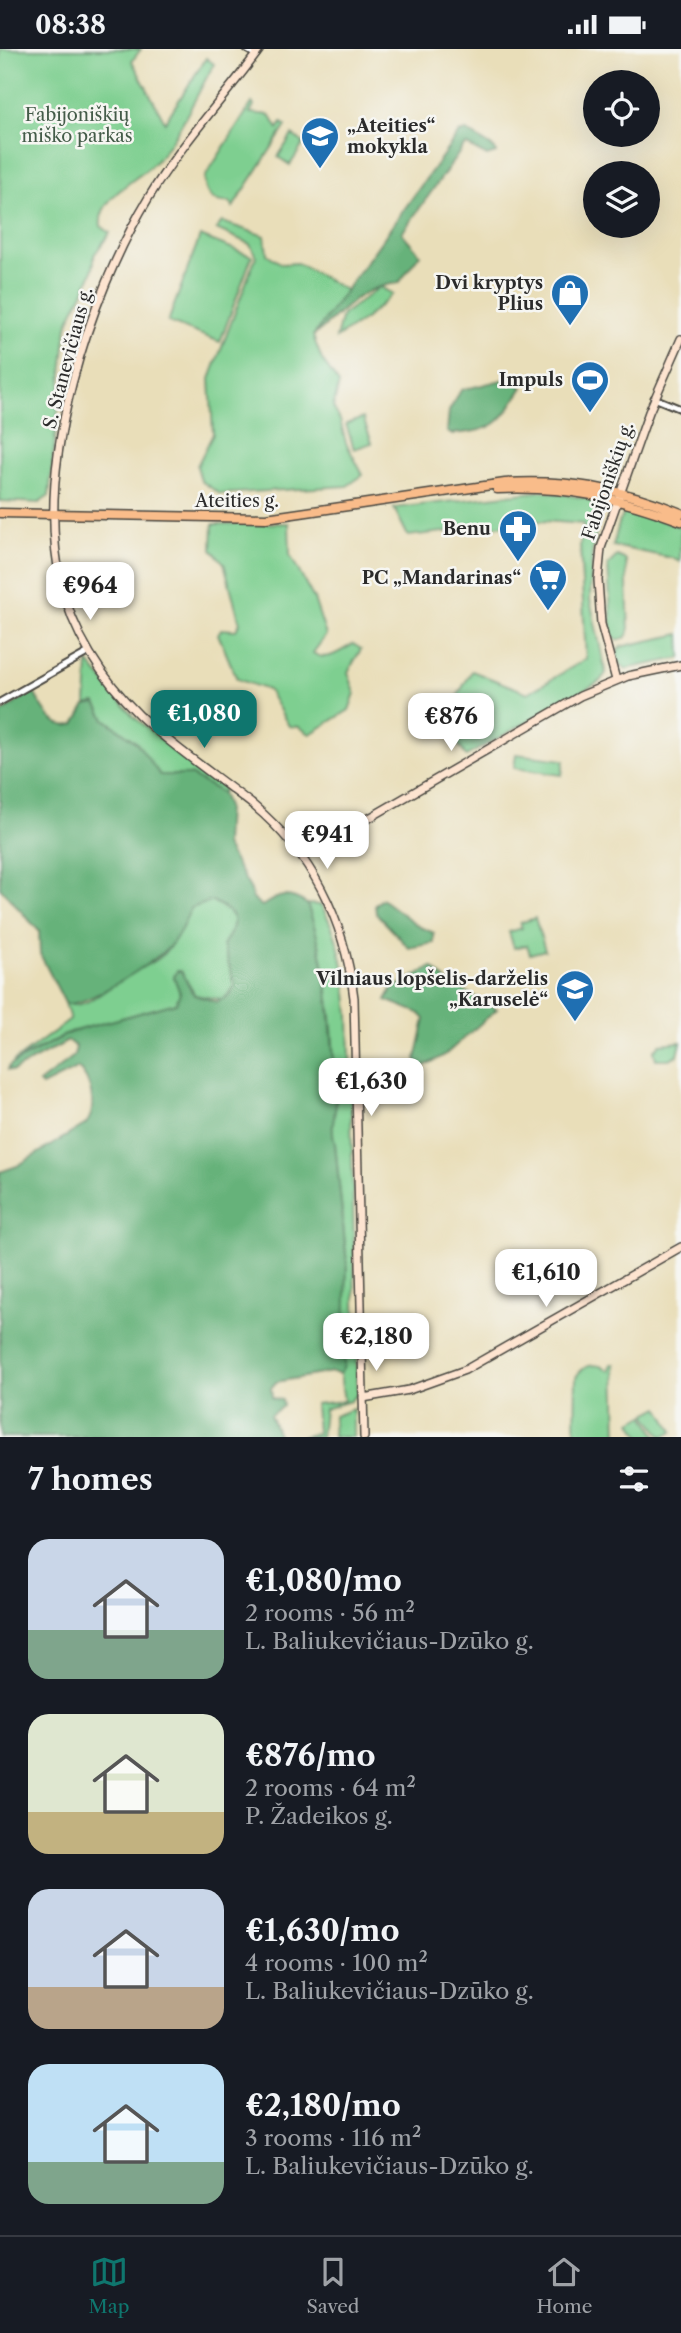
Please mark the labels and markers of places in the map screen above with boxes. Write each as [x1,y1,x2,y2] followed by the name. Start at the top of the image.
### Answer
[299,115,341,170] school or university icon: „Ateities“ mokykla
[347,115,435,158] place label: „Ateities“ mokykla
[435,272,543,315] place label: Dvi kryptys Plius
[549,272,591,327] shop icon: Dvi kryptys Plius
[569,359,611,414] sports icon: Impuls
[499,369,563,391] place label: Impuls
[497,508,539,563] pharmacy icon: Benu
[443,518,491,540] place label: Benu
[527,557,569,612] supermarket icon: PC „Mandarinas“
[49,563,131,622] pin: €964
[362,567,521,589] place label: PC „Mandarinas“
[147,691,261,750] pin: €1,080
[410,693,492,753] pin: €876
[286,811,368,871] pin: €941
[315,968,548,1011] place label: Vilniaus lopšelis-darželis „Karuselė“
[554,968,596,1023] school or university icon: Vilniaus lopšelis-darželis „Karuselė“
[314,1059,428,1118] pin: €1,630
[489,1249,603,1309] pin: €1,610
[319,1313,433,1373] pin: €2,180

